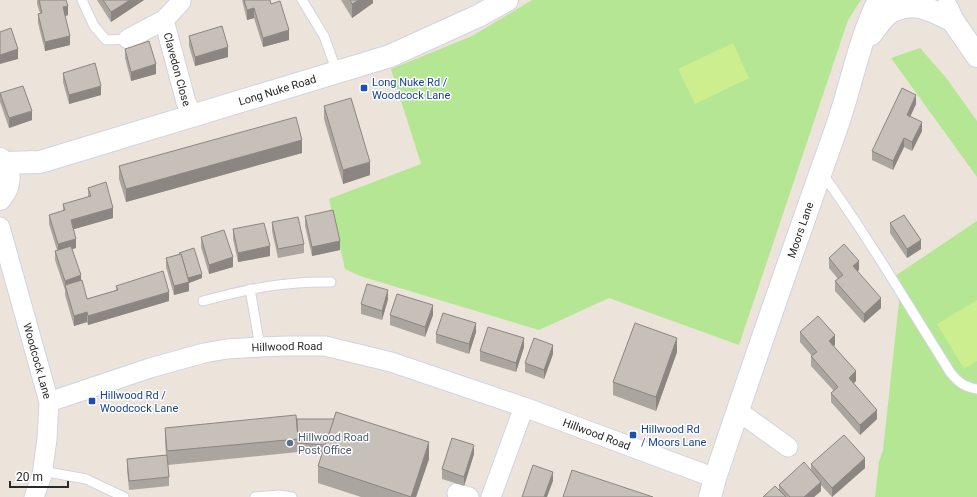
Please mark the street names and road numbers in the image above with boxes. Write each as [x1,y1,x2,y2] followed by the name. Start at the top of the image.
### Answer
[161,31,193,109] street label: Clavedon Close
[237,73,318,108] street label: Long Nuke Road
[785,200,817,260] street label: Moors Lane
[20,322,54,401] street label: Woodcock Lane
[251,340,322,355] street label: Hillwood Road
[561,416,632,453] street label: Hillwood Road

